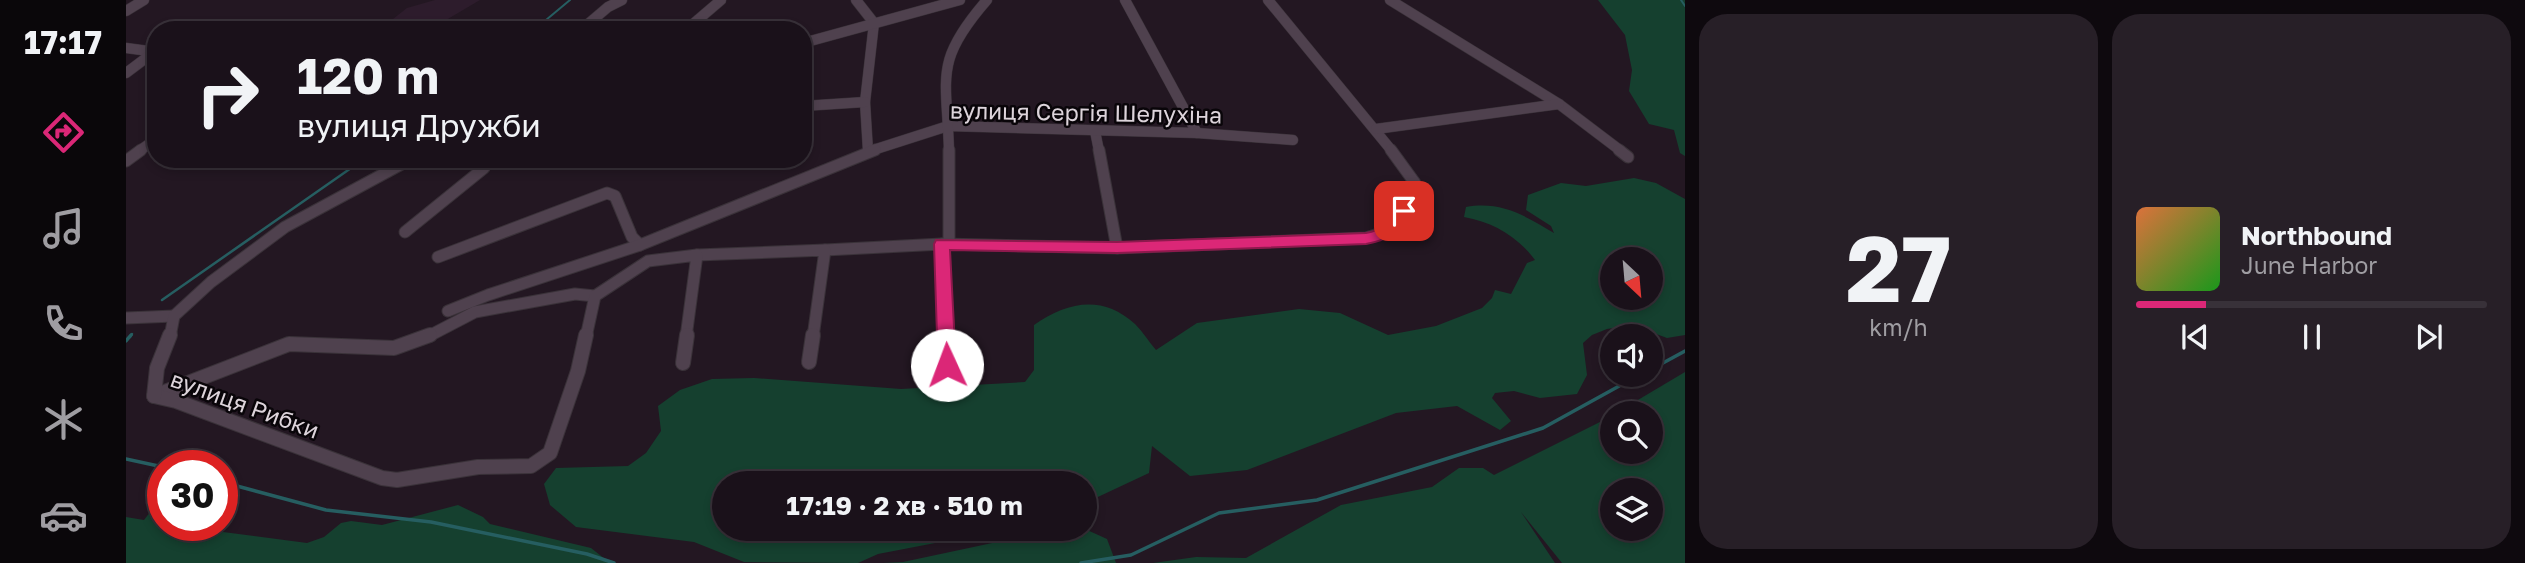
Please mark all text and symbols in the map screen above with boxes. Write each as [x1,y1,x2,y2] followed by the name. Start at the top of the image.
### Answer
[24,23,102,61] text: 17:17
[297,46,439,105] text: 120 m
[182,49,273,140] icon: right
[950,96,1222,128] street label: вулиця Сергія Шелухіна
[297,106,541,144] text: вулиця Дружби
[39,108,88,157] icon: directions
[1374,181,1434,241] pin
[1385,192,1423,230] icon: arrive
[39,204,88,253] icon: music
[1846,213,1951,322] text: 27
[2241,220,2392,251] text: Northbound
[1600,247,1662,310] north arrow
[1600,247,1663,541] map controls
[2241,251,2377,279] text: June Harbor
[39,299,88,348] icon: phone
[1869,313,1928,341] text: km/h
[2176,318,2214,356] icon: previous
[2293,318,2331,356] icon: pause
[2410,318,2448,356] icon: next
[1600,324,1663,387] button: sound
[910,328,984,402] position arrow
[167,364,323,444] street label: вулиця Рибки
[39,395,88,444] icon: climate
[1600,401,1663,464] button: search
[147,450,238,541] speed limit sign: 30
[1600,478,1663,541] button: layers
[786,490,1023,521] text: 17:19 · 2 хв · 510 m
[39,491,88,540] icon: car

